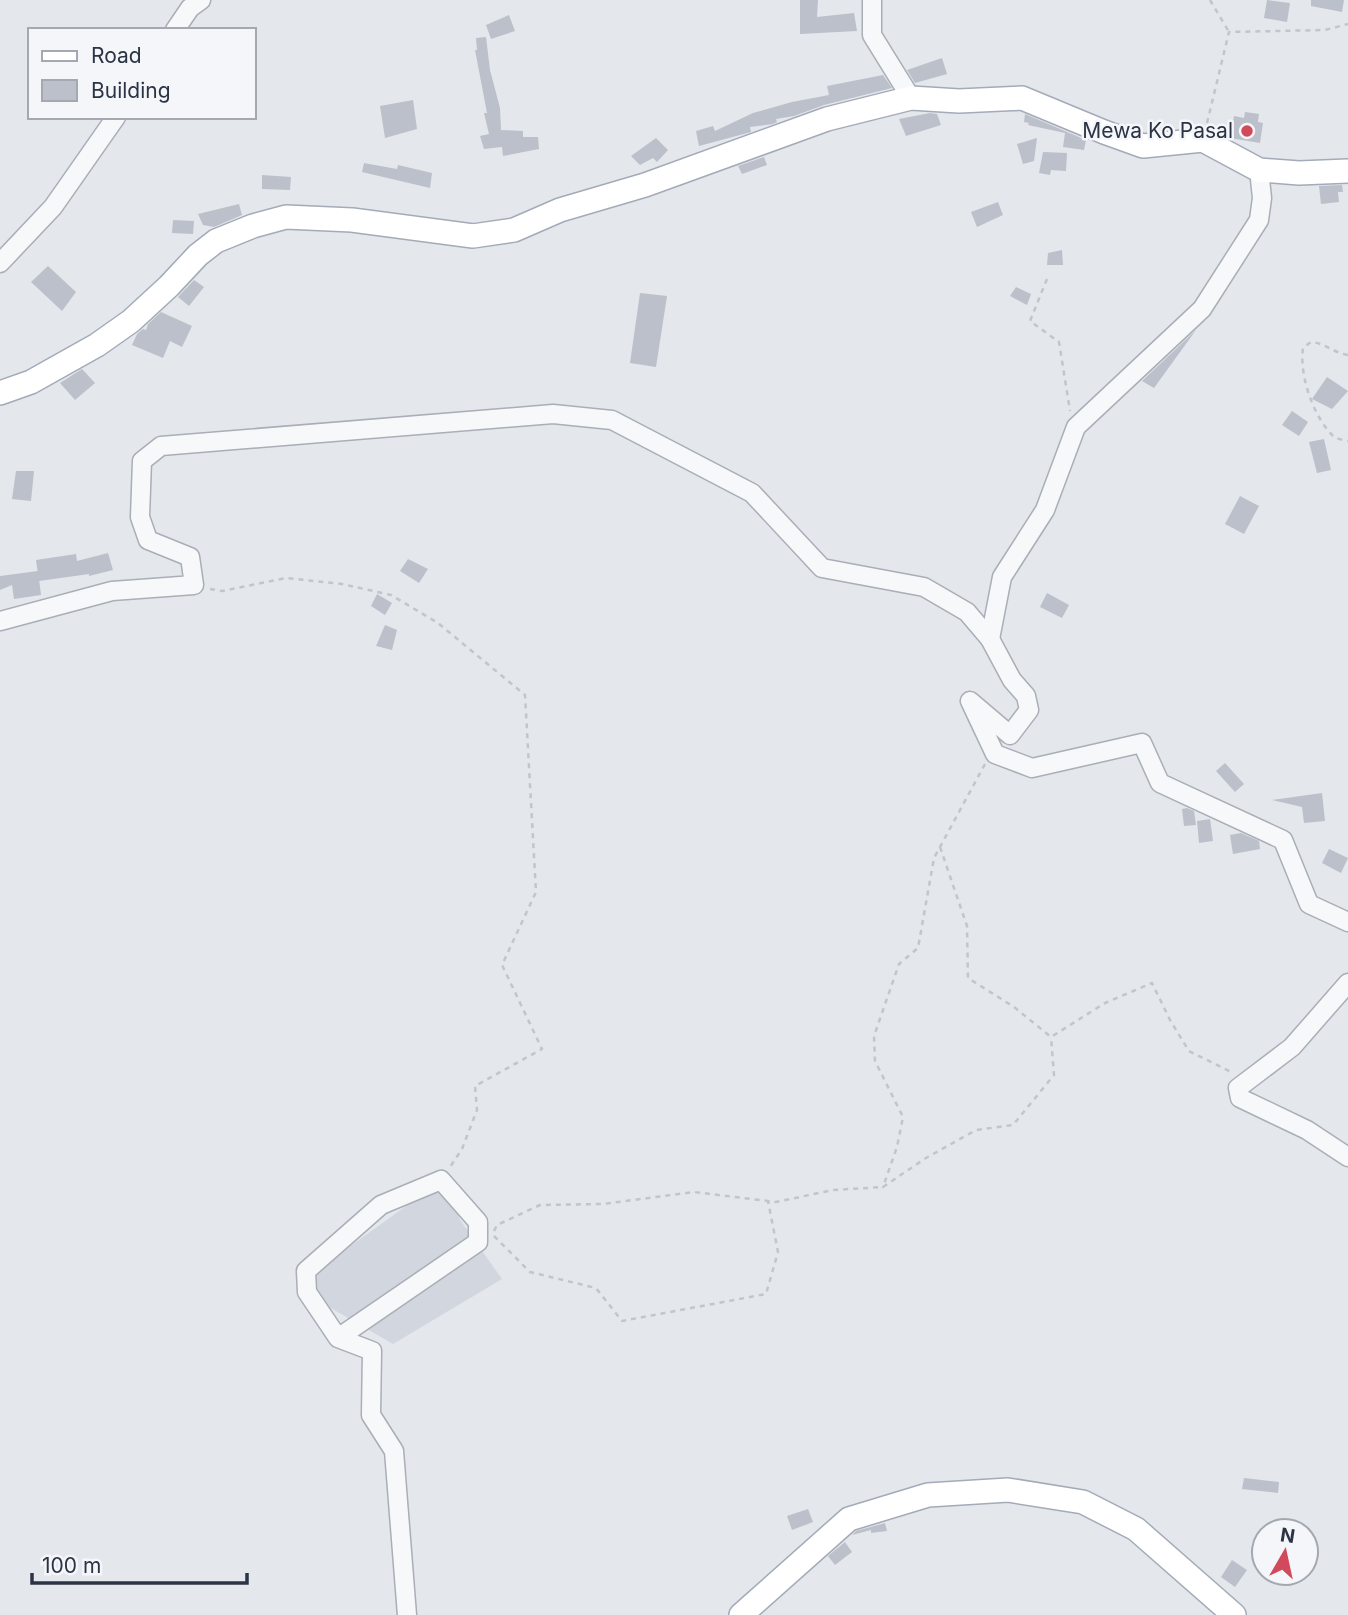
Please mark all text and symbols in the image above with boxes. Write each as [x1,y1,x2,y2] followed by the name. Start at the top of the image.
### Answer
[28,28,256,119] legend
[91,43,142,68] text: Road
[91,78,171,103] text: Building
[1082,118,1233,143] place label: Mewa Ko Pasal
[1239,123,1255,139] marker: Mewa Ko Pasal
[1250,1517,1320,1587] north arrow
[1279,1523,1297,1548] text: N
[32,1542,247,1586] scale bar
[42,1553,101,1578] text: 100 m

